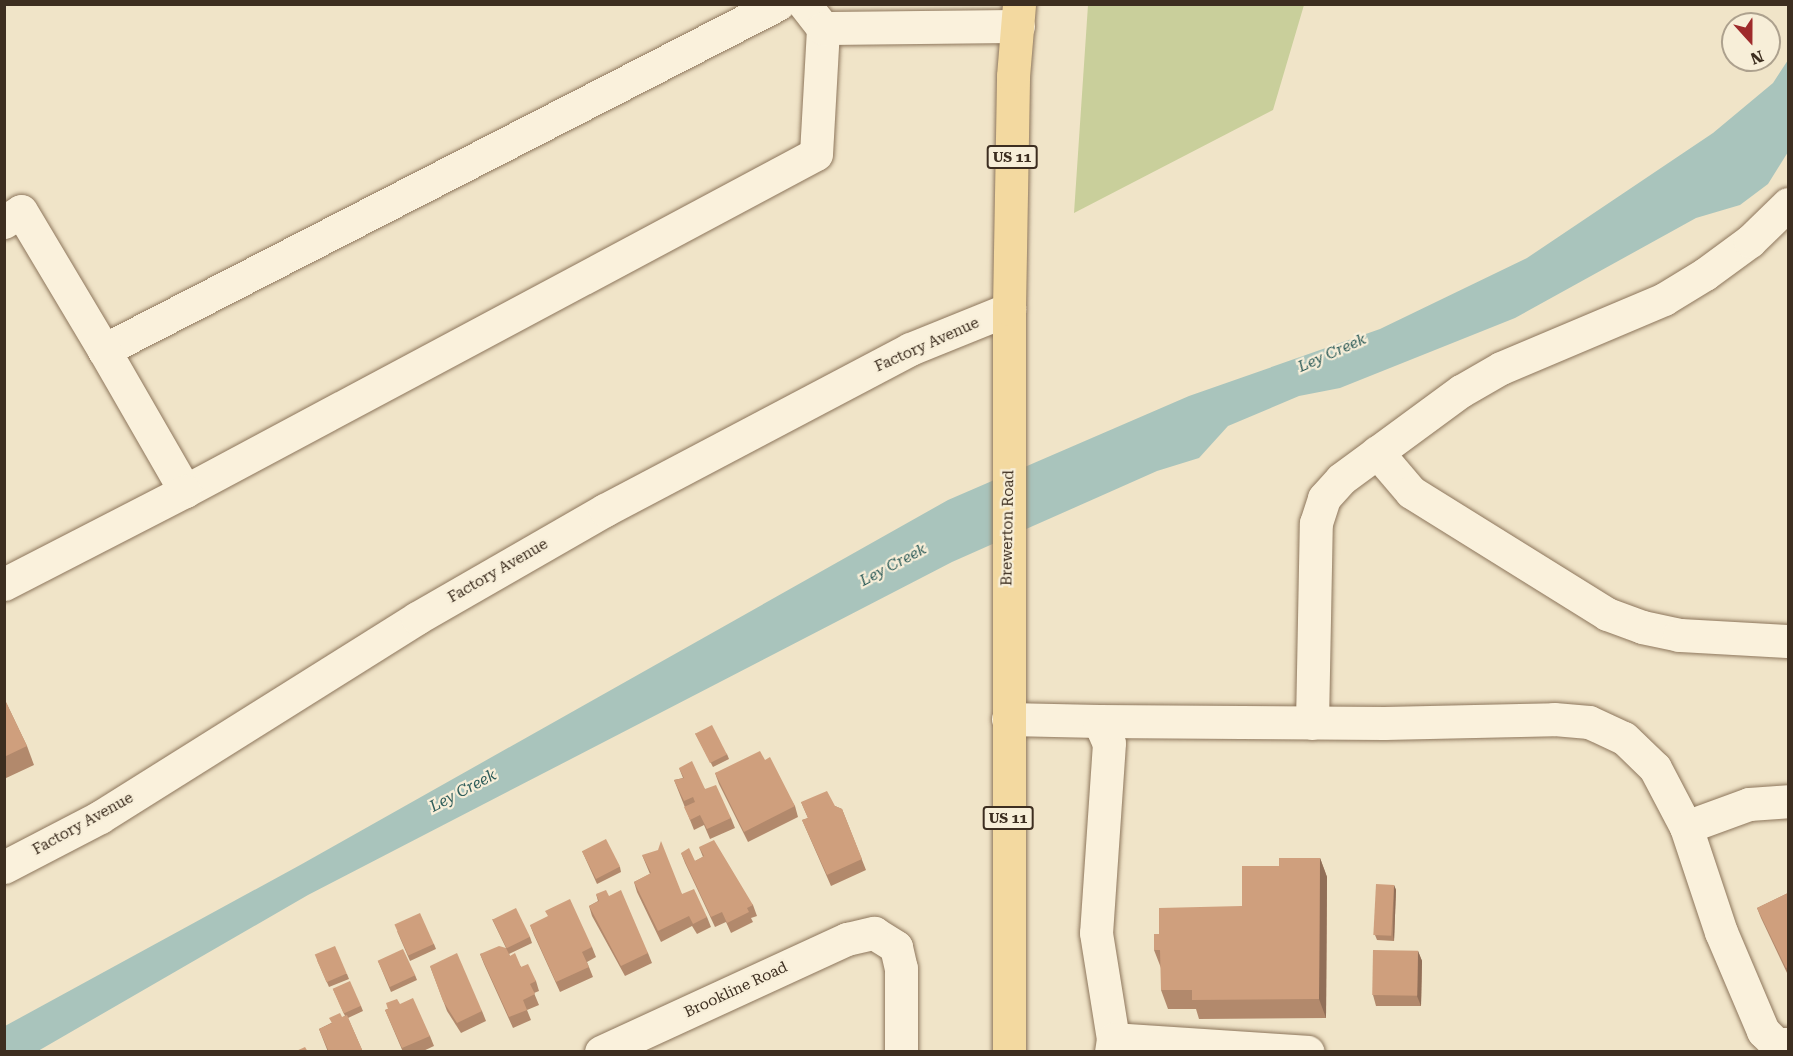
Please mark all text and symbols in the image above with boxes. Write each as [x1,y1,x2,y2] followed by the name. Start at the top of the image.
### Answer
[1721,12,1781,72] north arrow
[1748,46,1766,68] text: N
[986,146,1038,168] road number: US 11
[872,314,982,376] street label: Factory Avenue
[1295,329,1369,377] water label: Ley Creek
[998,470,1018,586] street label: Brewerton Road
[445,535,551,607] street label: Factory Avenue
[856,539,930,591] water label: Ley Creek
[426,765,500,817] water label: Ley Creek
[30,789,136,859] street label: Factory Avenue
[982,807,1034,829] road number: US 11
[682,958,790,1022] street label: Brookline Road

